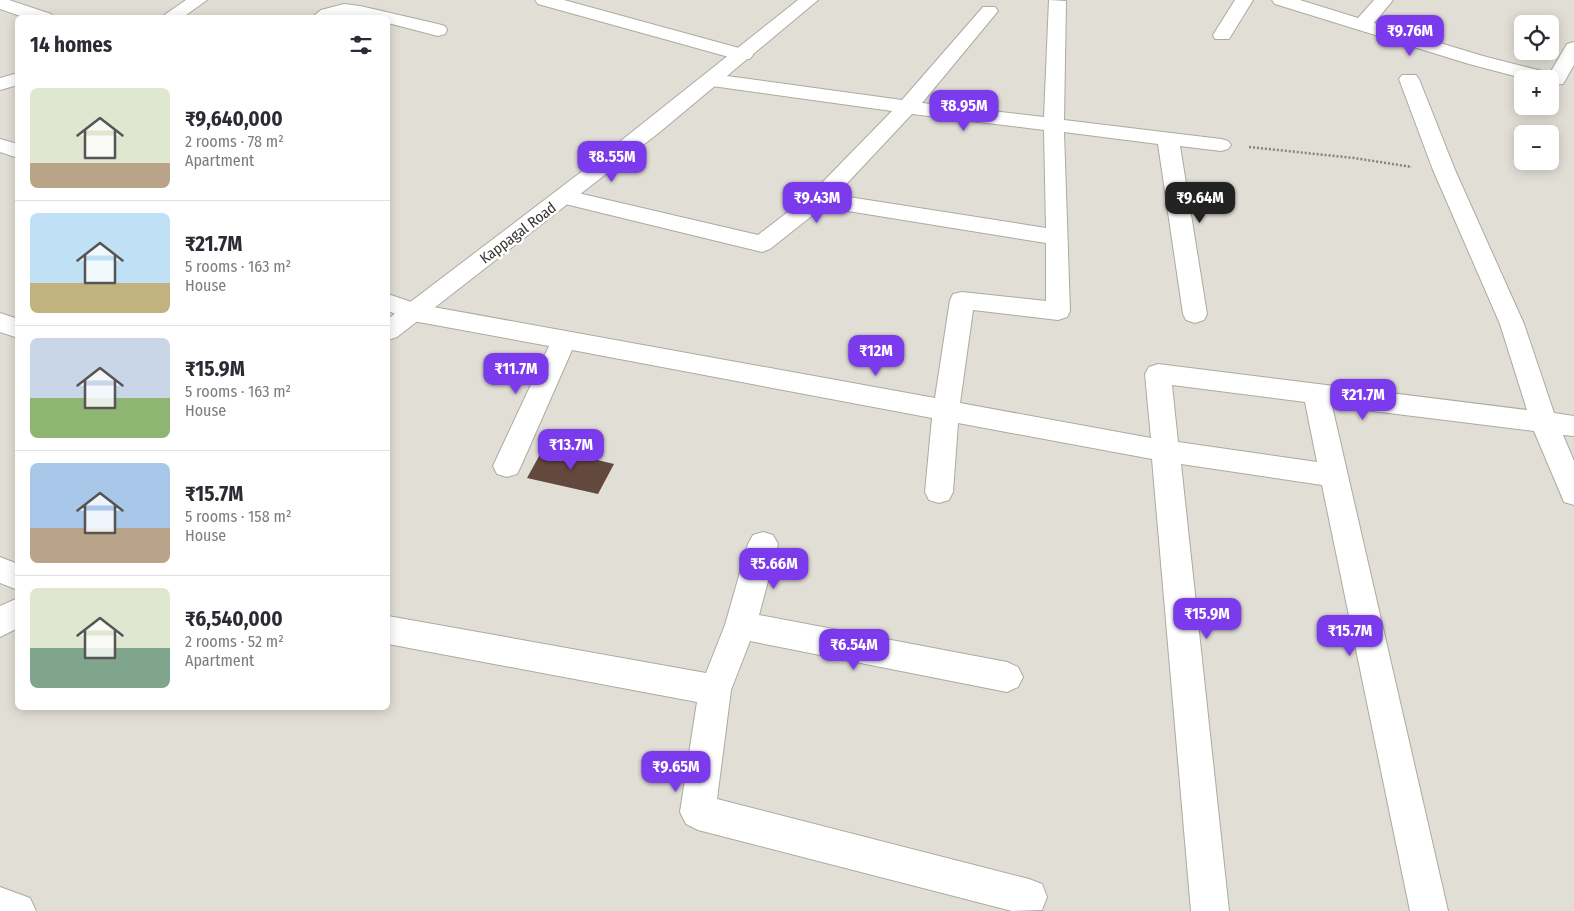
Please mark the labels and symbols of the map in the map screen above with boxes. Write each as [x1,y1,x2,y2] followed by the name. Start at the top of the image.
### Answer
[1369,15,1451,57] pin: ₹9.76M
[923,90,1005,132] pin: ₹8.95M
[571,140,653,183] pin: ₹8.55M
[776,182,858,224] pin: ₹9.43M
[1159,182,1241,224] pin: ₹9.64M
[476,199,560,267] street label: Kappagal Road
[846,334,906,377] pin: ₹12M
[475,352,557,395] pin: ₹11.7M
[1322,378,1404,421] pin: ₹21.7M
[530,428,612,471] pin: ₹13.7M
[733,548,815,590] pin: ₹5.66M
[1166,598,1248,640] pin: ₹15.9M
[1309,614,1391,657] pin: ₹15.7M
[813,628,895,671] pin: ₹6.54M
[635,750,717,793] pin: ₹9.65M

